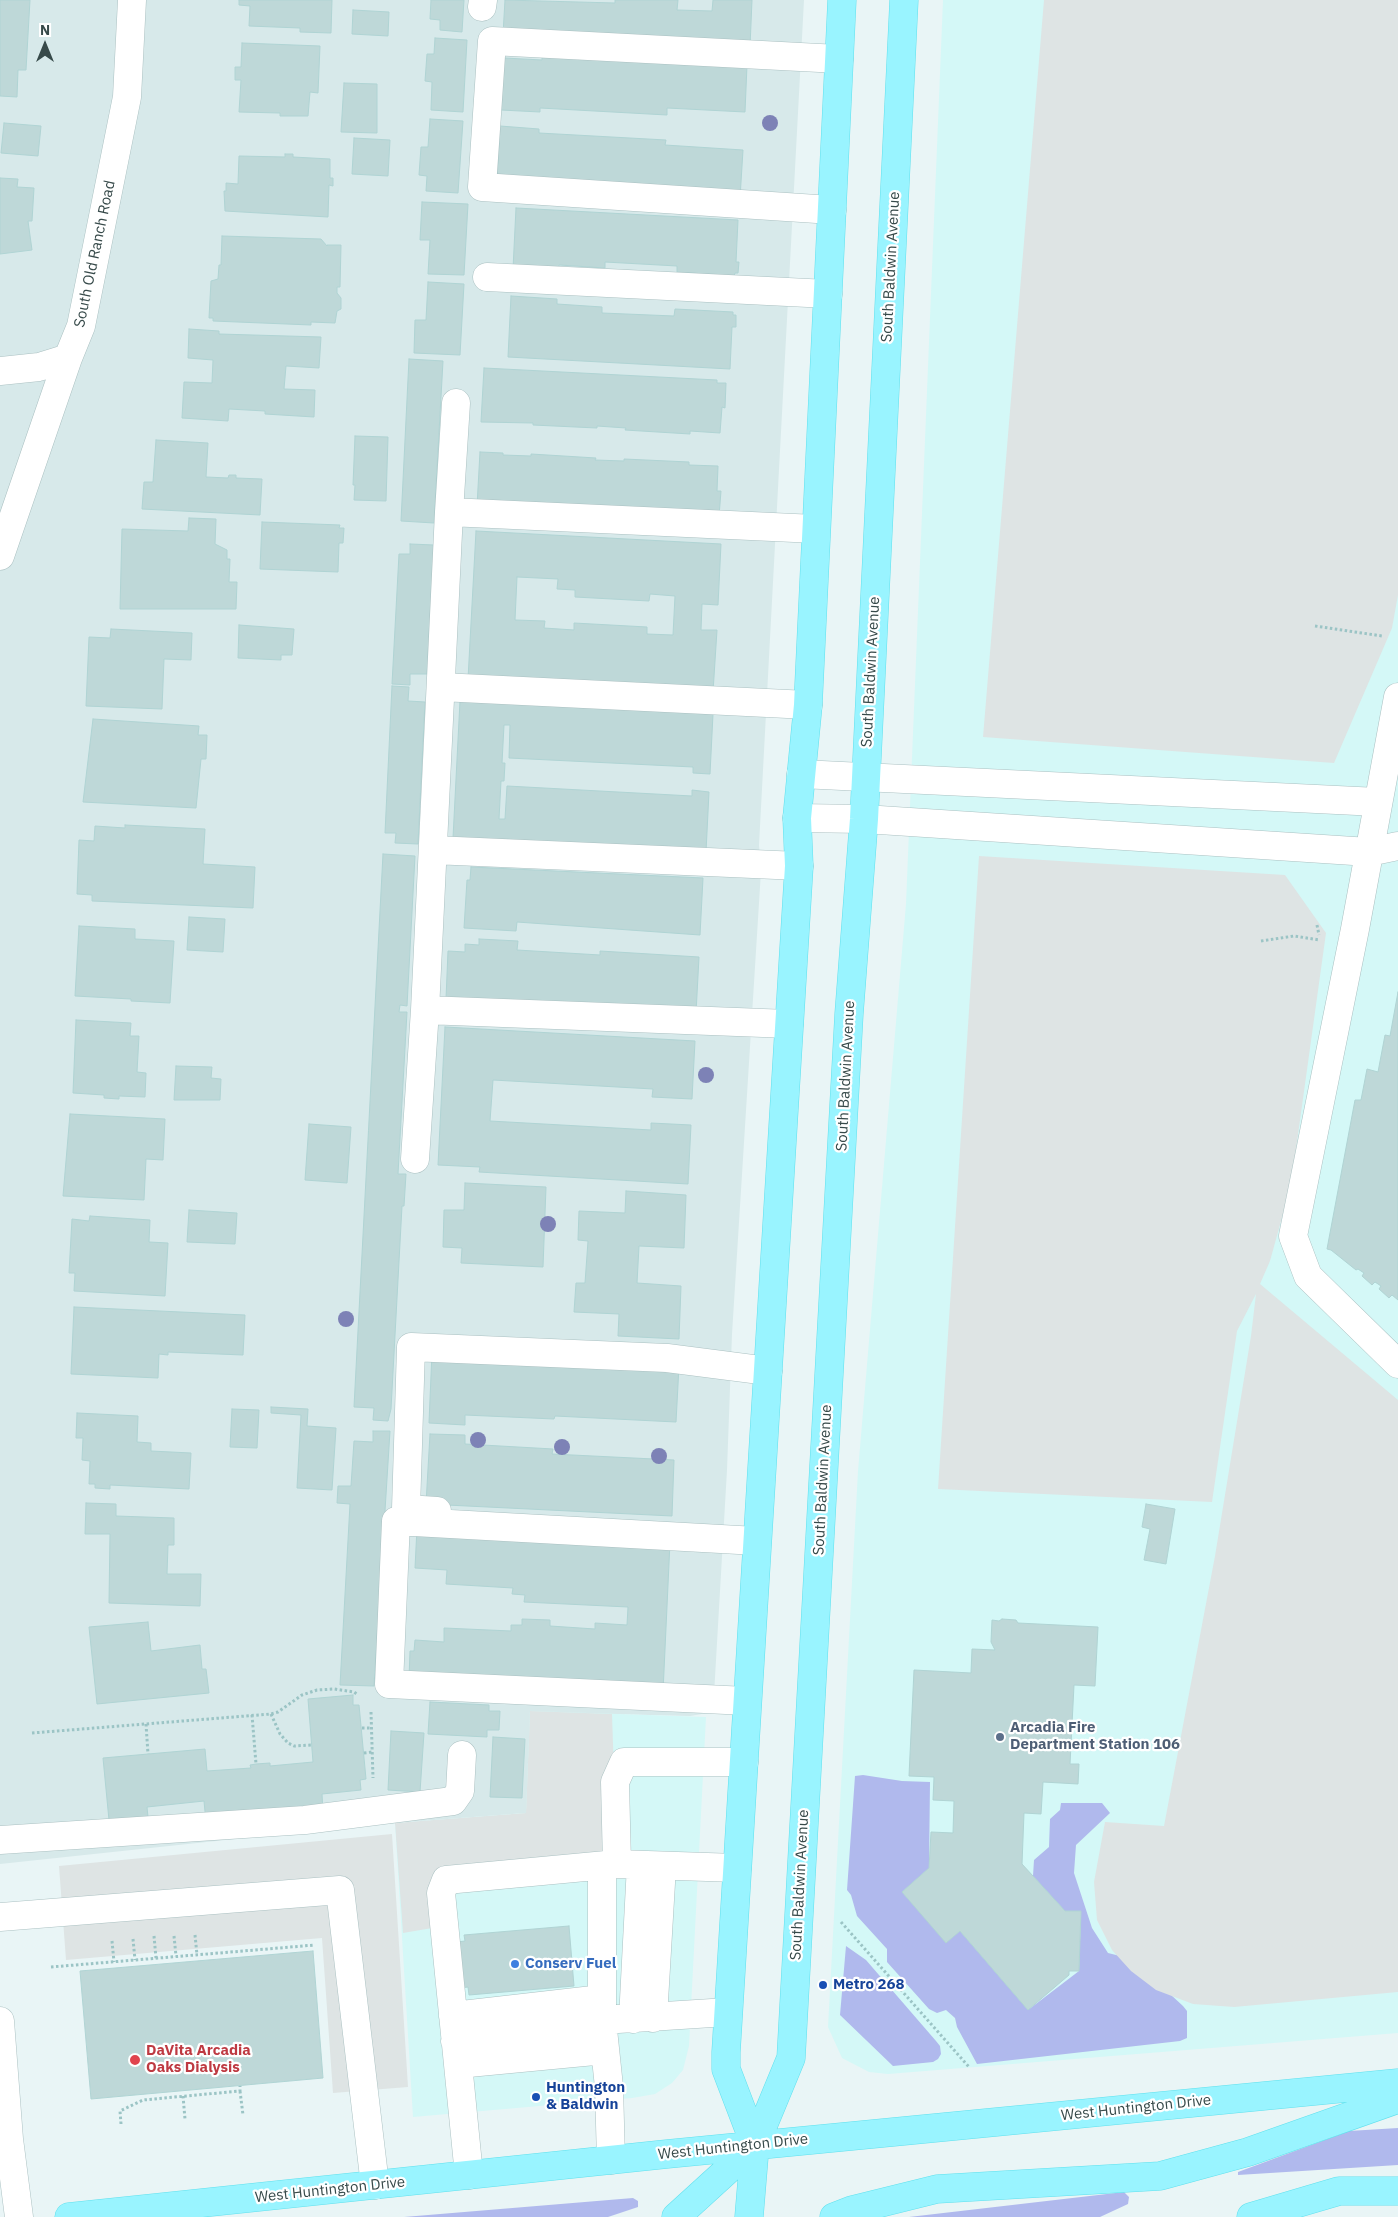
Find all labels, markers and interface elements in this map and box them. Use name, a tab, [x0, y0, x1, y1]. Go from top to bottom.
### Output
north arrow	[20, 20, 70, 70]
text: N	[40, 21, 50, 39]
street label: South Old Ranch Road	[71, 179, 119, 329]
street label: South Baldwin Avenue	[878, 191, 904, 343]
street label: South Baldwin Avenue	[858, 596, 884, 748]
street label: South Baldwin Avenue	[833, 1000, 859, 1152]
street label: South Baldwin Avenue	[810, 1404, 836, 1556]
place label: Arcadia Fire Department Station 106	[1010, 1719, 1180, 1754]
marker: Arcadia Fire Department Station 106	[994, 1731, 1006, 1743]
street label: South Baldwin Avenue	[787, 1809, 813, 1961]
place label: Conserv Fuel	[525, 1955, 616, 1973]
marker: Conserv Fuel	[509, 1958, 521, 1970]
place label: Metro 268	[833, 1976, 904, 1994]
marker: Metro 268	[817, 1979, 829, 1991]
place label: DaVita Arcadia Oaks Dialysis	[146, 2042, 251, 2077]
marker: DaVita Arcadia Oaks Dialysis	[128, 2053, 142, 2067]
place label: Huntington & Baldwin	[546, 2079, 625, 2114]
marker: Huntington & Baldwin	[530, 2091, 542, 2103]
street label: West Huntington Drive	[1060, 2091, 1212, 2125]
street label: West Huntington Drive	[657, 2130, 809, 2164]
street label: West Huntington Drive	[254, 2173, 406, 2207]

